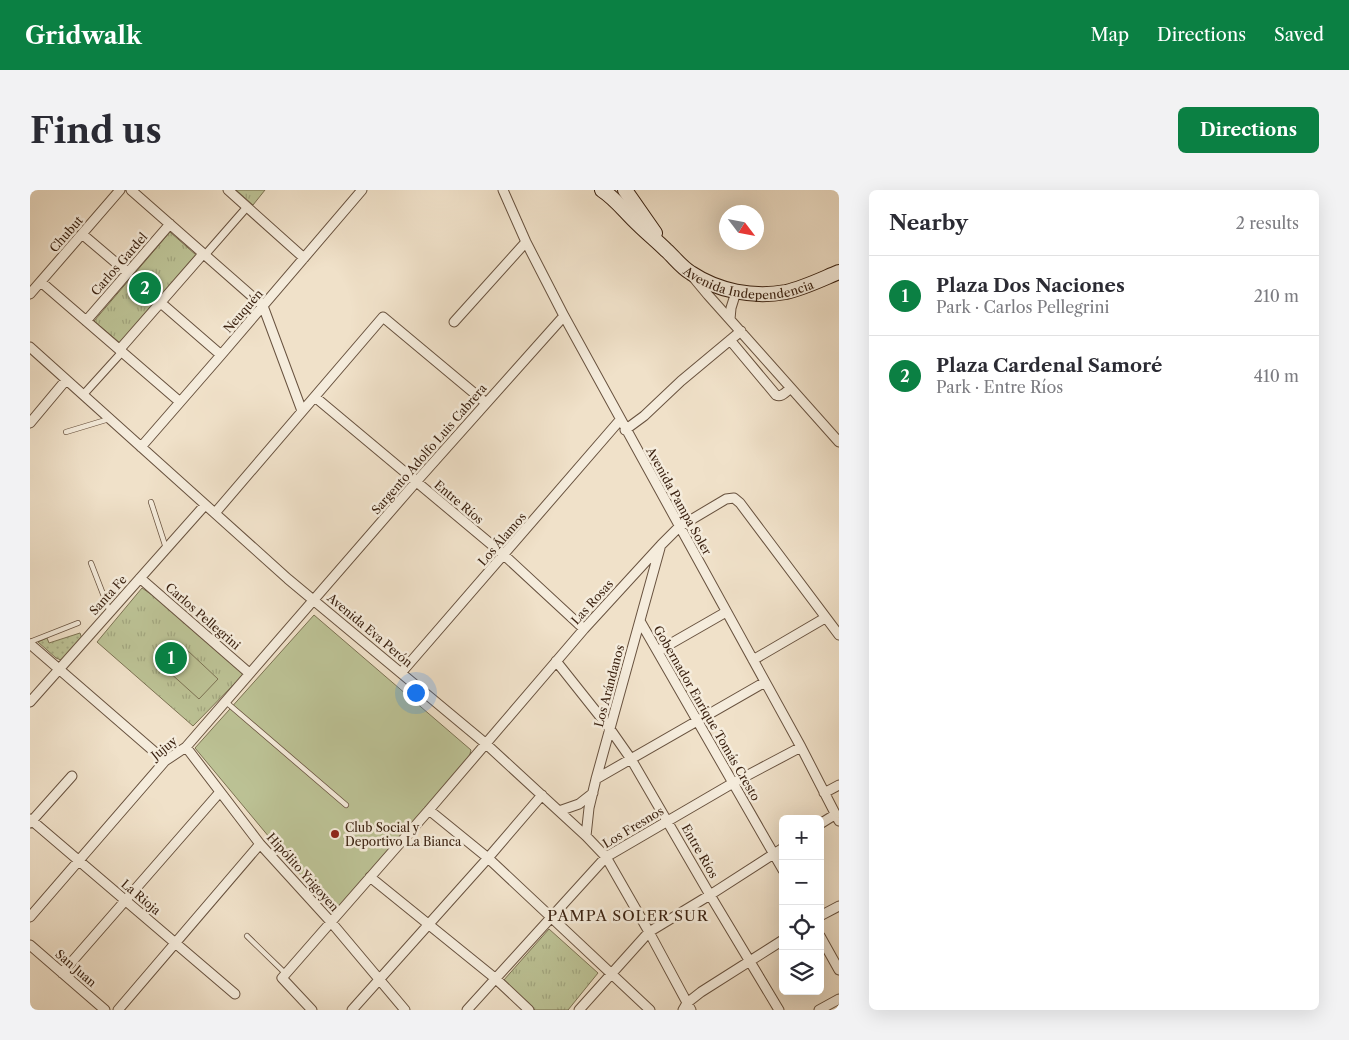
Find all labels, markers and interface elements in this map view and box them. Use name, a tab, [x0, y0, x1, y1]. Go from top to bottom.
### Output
text: Gridwalk	[25, 21, 142, 50]
text: Map	[1090, 24, 1129, 46]
text: Directions	[1157, 24, 1246, 46]
text: Saved	[1274, 24, 1324, 46]
button: Directions	[1178, 107, 1319, 153]
text: Find us	[30, 109, 162, 152]
north arrow	[719, 205, 764, 250]
text: Nearby	[889, 210, 968, 235]
street label: Chubut	[46, 212, 86, 255]
text: 2 results	[1236, 213, 1299, 233]
street label: Carlos Gardel	[88, 229, 151, 299]
street label: Avenida Independencia	[680, 262, 816, 302]
pin: 2	[129, 269, 161, 307]
text: Plaza Dos Naciones	[936, 274, 1125, 297]
street label: Neuquén	[220, 286, 266, 336]
text: 1	[901, 286, 909, 306]
text: 210 m	[1254, 286, 1299, 306]
text: Park · Carlos Pellegrini	[936, 297, 1109, 317]
text: Plaza Cardenal Samoré	[936, 354, 1162, 377]
text: 2	[900, 366, 910, 386]
text: 410 m	[1254, 366, 1299, 386]
text: Park · Entre Ríos	[936, 377, 1063, 397]
street label: Sargento Adolfo Luis Cabrera	[368, 380, 490, 517]
street label: Avenida Pampa Soler	[643, 444, 715, 557]
street label: Entre Ríos	[431, 477, 487, 527]
street label: Los Álamos	[474, 509, 529, 569]
street label: Santa Fe	[86, 572, 130, 618]
street label: Las Rosas	[568, 576, 616, 628]
street label: Carlos Pellegrini	[162, 579, 244, 653]
street label: Avenida Eva Perón	[324, 589, 416, 670]
street label: Gobernador Enrique Tomás Cresto	[650, 623, 764, 803]
pin: 1	[155, 639, 187, 677]
street label: Los Arándanos	[591, 643, 627, 729]
your location	[403, 680, 429, 706]
street label: Jujuy	[146, 733, 180, 764]
street label: Los Fresnos	[600, 803, 666, 851]
map controls	[779, 815, 824, 995]
button: +	[779, 815, 824, 860]
place label: Club Social y Deportivo La Bianca	[345, 820, 462, 849]
street label: Entre Ríos	[679, 821, 721, 881]
marker: Club Social y Deportivo La Bianca	[329, 828, 341, 840]
street label: Hipólito Yrigoyen	[264, 830, 342, 915]
button: −	[779, 860, 824, 905]
street label: La Rioja	[118, 876, 164, 918]
button: locate	[779, 905, 824, 950]
district label: PAMPA SOLER SUR	[547, 906, 709, 925]
street label: San Juan	[52, 946, 100, 990]
button: layers	[779, 950, 824, 995]

